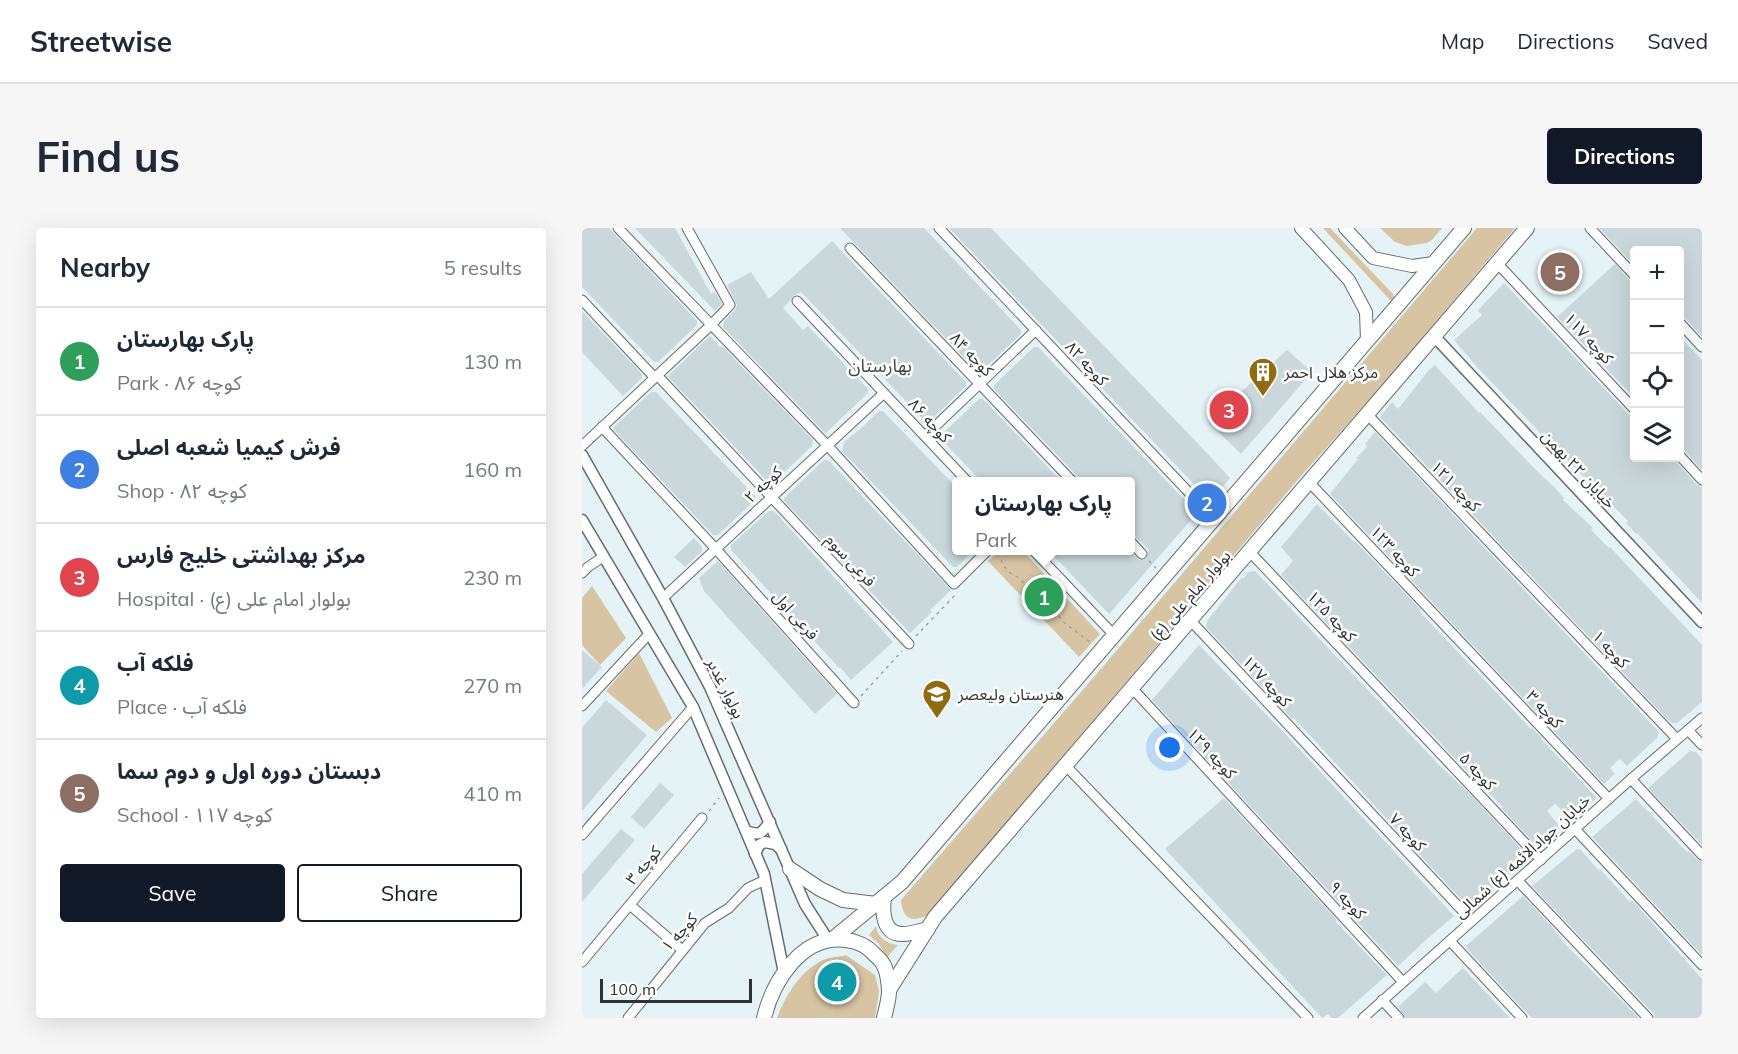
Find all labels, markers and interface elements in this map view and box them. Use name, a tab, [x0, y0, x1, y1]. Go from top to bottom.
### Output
text: Streetwise	[30, 24, 172, 59]
text: Map	[1441, 28, 1484, 54]
text: Directions	[1517, 28, 1614, 54]
text: Saved	[1647, 28, 1708, 54]
button: Directions	[1547, 128, 1702, 184]
text: Find us	[36, 130, 180, 183]
map controls	[1630, 246, 1684, 462]
button: +	[1630, 246, 1684, 300]
pin: 5	[1540, 250, 1580, 294]
text: Nearby	[60, 251, 150, 284]
text: 5 results	[444, 255, 522, 280]
button: −	[1630, 300, 1684, 354]
street label: کوچه ۱۱۷	[1559, 308, 1618, 369]
text: پارک بهارستان	[117, 325, 254, 353]
street label: کوچه ۸۴	[945, 328, 998, 381]
street label: کوچه ۸۲	[1061, 336, 1113, 391]
text: 1	[74, 349, 86, 374]
text: 130 m	[463, 349, 522, 374]
district label: بهارستان	[848, 354, 912, 377]
button: locate	[1630, 354, 1684, 408]
building icon: مرکز هلال احمر	[1247, 356, 1279, 398]
place label: مرکز هلال احمر	[1283, 362, 1378, 383]
text: Park · کوچه ۸۶	[117, 370, 241, 395]
pin: 3	[1210, 388, 1248, 432]
street label: کوچه ۸۶	[904, 393, 956, 448]
button: layers	[1630, 408, 1684, 462]
street label: خیابان ۲۲ بهمن	[1538, 426, 1620, 512]
text: فرش کیمیا شعبه اصلی	[117, 433, 341, 461]
street label: کوچه ۱۲۱	[1426, 456, 1485, 517]
text: 2	[74, 457, 86, 482]
text: 160 m	[463, 457, 522, 482]
street label: کوچه ۲	[740, 461, 787, 507]
popup	[952, 477, 1135, 555]
text: Shop · کوچه ۸۲	[117, 478, 247, 503]
pin: 2	[1188, 480, 1226, 526]
text: پارک بهارستان	[975, 489, 1112, 517]
street label: کوچه ۱۲۳	[1365, 521, 1424, 582]
text: Park	[975, 527, 1017, 552]
street label: فرعی سوم	[819, 529, 880, 593]
text: مرکز بهداشتی خلیج فارس	[117, 541, 366, 569]
street label: بولوار امام علی (ع)	[1145, 546, 1237, 646]
text: 3	[74, 565, 86, 590]
text: 230 m	[463, 565, 522, 590]
pin: 1	[1024, 574, 1064, 620]
text: Hospital · بولوار امام علی (ع)	[117, 586, 351, 611]
street label: فرعی اول	[768, 586, 823, 644]
street label: کوچه ۱۲۵	[1302, 586, 1361, 647]
street label: کوچه ۱	[1588, 626, 1634, 673]
text: فلکه آب	[117, 649, 194, 677]
street label: کوچه ۱۲۷	[1237, 651, 1296, 712]
street label: بولوار غدیر	[702, 653, 749, 722]
text: 4	[74, 673, 86, 698]
text: 270 m	[463, 673, 522, 698]
school or university icon: هنرستان ولیعصر	[921, 678, 953, 720]
place label: هنرستان ولیعصر	[957, 684, 1064, 704]
street label: کوچه ۳	[1522, 686, 1568, 733]
text: Place · فلکه آب	[117, 694, 247, 719]
street label: کوچه ۱۲۹	[1182, 723, 1241, 784]
your location	[1155, 733, 1184, 762]
street label: کوچه ۵	[1455, 748, 1501, 795]
text: دبستان دوره اول و دوم سما	[117, 757, 381, 785]
text: 5	[74, 781, 86, 806]
text: 410 m	[463, 781, 522, 806]
street label: خیابان جوادالائمه (ع) شمالی	[1450, 790, 1596, 925]
text: School · کوچه ۱۱۷	[117, 802, 272, 827]
street label: کوچه ۷	[1385, 809, 1431, 856]
street label: کوچه ۳	[621, 841, 666, 889]
button: Save	[60, 864, 285, 922]
button: Share	[297, 864, 522, 922]
street label: کوچه ۹	[1325, 877, 1371, 924]
street label: کوچه ۱	[657, 908, 702, 956]
pin: 4	[818, 960, 856, 1005]
scale bar	[600, 976, 752, 1004]
text: 100 m	[609, 979, 656, 999]

